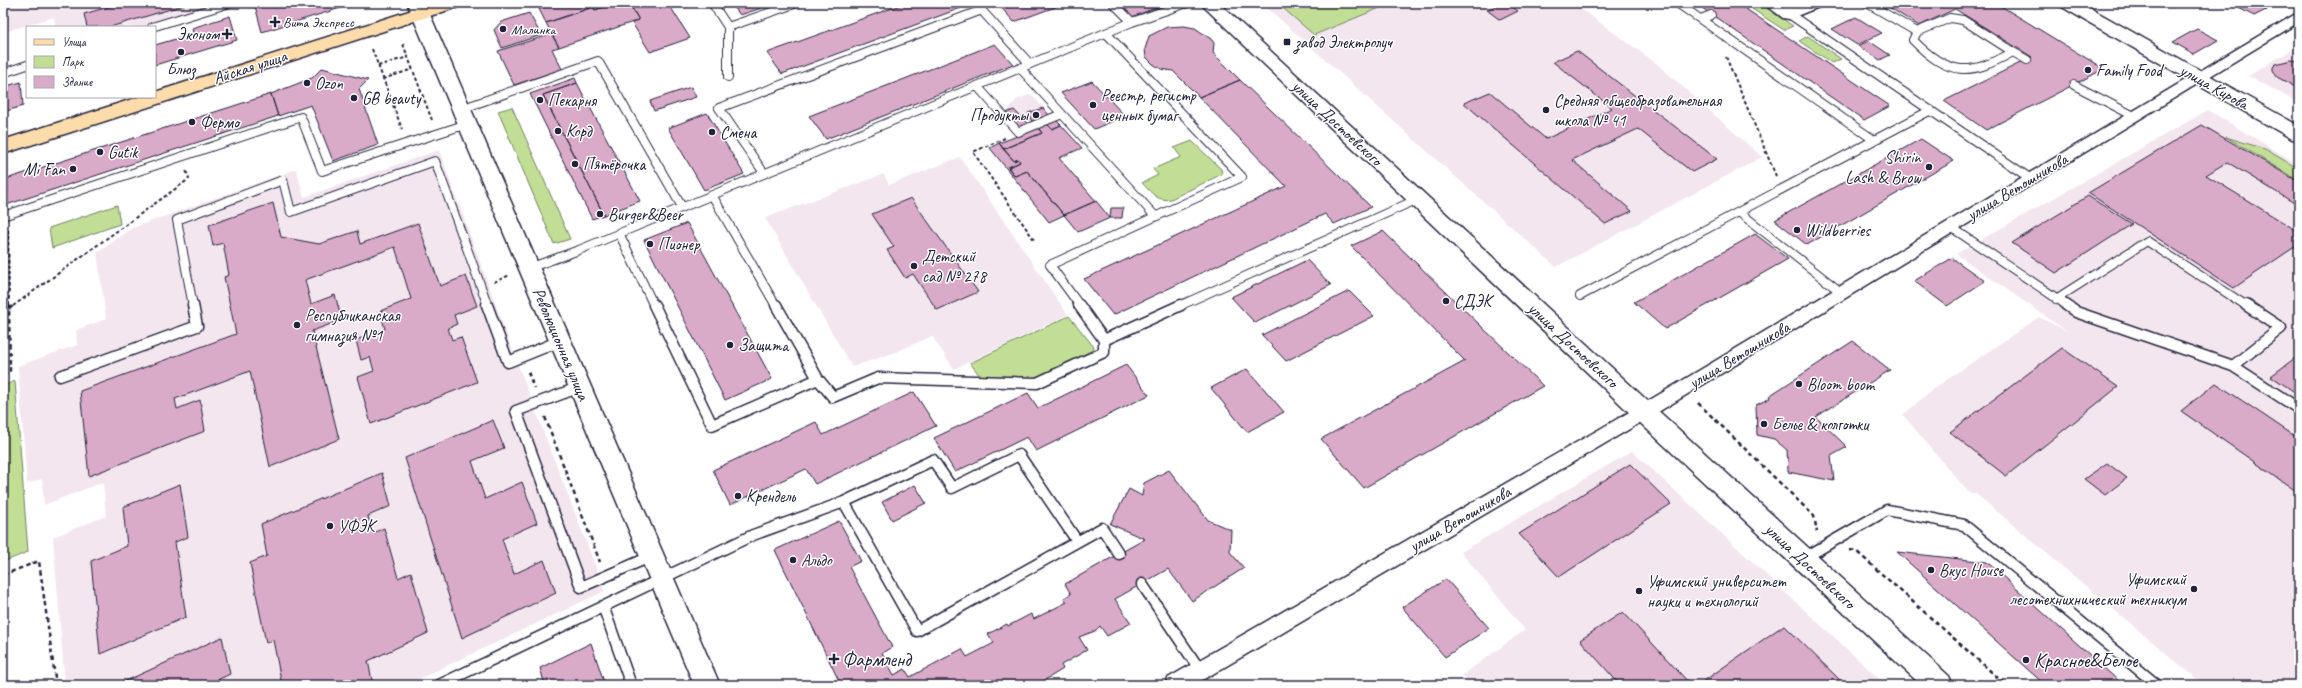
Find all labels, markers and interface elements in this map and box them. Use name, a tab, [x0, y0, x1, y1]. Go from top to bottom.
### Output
place label: Вита Экспресс	[283, 14, 355, 31]
marker: Вита Экспресс	[270, 17, 280, 27]
place label: Малинка	[511, 21, 557, 38]
place label: Эконом	[177, 24, 220, 45]
marker: Малинка	[498, 24, 508, 34]
legend	[26, 26, 156, 98]
marker: Эконом	[222, 29, 232, 39]
place label: завод Электролуч	[1293, 32, 1393, 54]
text: Улица	[62, 34, 87, 50]
marker: завод Электролуч	[1282, 37, 1292, 47]
street label: Айская улица	[211, 45, 290, 89]
marker: Блюз	[176, 47, 186, 57]
text: Парк	[62, 54, 85, 70]
place label: Блюз	[167, 59, 197, 81]
street label: улица Кирова	[2175, 59, 2254, 115]
place label: Family Food	[2096, 60, 2164, 81]
marker: Family Food	[2083, 65, 2093, 75]
place label: Ozon	[315, 73, 343, 94]
text: Здание	[62, 74, 93, 90]
street label: улица Достоевского	[1287, 75, 1388, 172]
marker: Ozon	[302, 78, 312, 88]
place label: Реестр, регистр ценных бумаг	[1101, 85, 1197, 126]
place label: GB beauty	[362, 88, 422, 109]
place label: Пекарня	[548, 90, 597, 111]
place label: Средняя общеобразовательная школа № 41	[1554, 90, 1722, 131]
marker: GB beauty	[349, 93, 359, 103]
marker: Пекарня	[535, 95, 545, 105]
marker: Реестр, регистр ценных бумаг	[1088, 100, 1098, 110]
place label: Продукты	[970, 105, 1030, 126]
marker: Средняя общеобразовательная школа № 41	[1541, 105, 1551, 115]
marker: Продукты	[1031, 110, 1041, 120]
place label: Фермо	[200, 112, 241, 133]
marker: Фермо	[187, 117, 197, 127]
place label: Корд	[566, 121, 593, 142]
place label: Смена	[720, 122, 757, 143]
marker: Корд	[553, 126, 563, 136]
marker: Смена	[707, 127, 717, 137]
place label: Gutik	[108, 142, 139, 163]
marker: Gutik	[95, 147, 105, 157]
place label: Shirin Lash & Brow	[1845, 147, 1922, 188]
street label: улица Ветошникова	[1962, 148, 2072, 226]
place label: Пятёрочка	[583, 154, 646, 175]
place label: Mi Fan	[23, 159, 66, 180]
marker: Пятёрочка	[570, 159, 580, 169]
marker: Shirin Lash & Brow	[1924, 162, 1934, 172]
marker: Mi Fan	[68, 164, 78, 174]
place label: Burger&Beer	[608, 204, 684, 225]
marker: Burger&Beer	[595, 209, 605, 219]
place label: Wildberries	[1805, 220, 1872, 241]
marker: Wildberries	[1792, 225, 1802, 235]
place label: Пионер	[658, 234, 701, 255]
marker: Пионер	[645, 239, 655, 249]
place label: Детский сад № 278	[922, 246, 988, 287]
marker: Детский сад № 278	[909, 261, 919, 271]
street label: Революционная улица	[528, 285, 595, 405]
place label: СДЭК	[1454, 291, 1495, 312]
marker: СДЭК	[1441, 296, 1451, 306]
street label: улица Достоевского	[1523, 297, 1624, 394]
place label: Республиканская гимназия №1	[305, 305, 401, 347]
street label: улица Ветошникова	[1684, 316, 1794, 394]
marker: Республиканская гимназия №1	[292, 320, 302, 330]
place label: Защита	[738, 335, 790, 356]
marker: Защита	[725, 340, 735, 350]
place label: Bloom boom	[1807, 374, 1876, 395]
marker: Bloom boom	[1794, 379, 1804, 389]
place label: Белье & колготки	[1772, 414, 1870, 435]
marker: Белье & колготки	[1759, 419, 1769, 429]
street label: улица Ветошникова	[1405, 481, 1515, 557]
place label: Крендель	[746, 486, 797, 507]
marker: Крендель	[733, 491, 743, 501]
place label: УФЭК	[338, 516, 378, 537]
street label: улица Достоевского	[1760, 518, 1861, 615]
marker: УФЭК	[325, 521, 335, 531]
place label: Альдо	[801, 550, 833, 571]
marker: Альдо	[788, 555, 798, 565]
place label: Вкус House	[1939, 560, 2005, 581]
marker: Вкус House	[1926, 565, 1936, 575]
place label: Уфимский лесотехнихнический техникум	[2010, 569, 2187, 610]
place label: Уфимский университет науки и технологий	[1647, 571, 1787, 612]
marker: Уфимский лесотехнихнический техникум	[2189, 584, 2199, 594]
marker: Уфимский университет науки и технологий	[1634, 586, 1644, 596]
place label: Фармленд	[842, 647, 912, 672]
place label: Красное&Белое	[2034, 648, 2139, 673]
marker: Фармленд	[829, 654, 839, 664]
marker: Красное&Белое	[2021, 655, 2031, 665]

